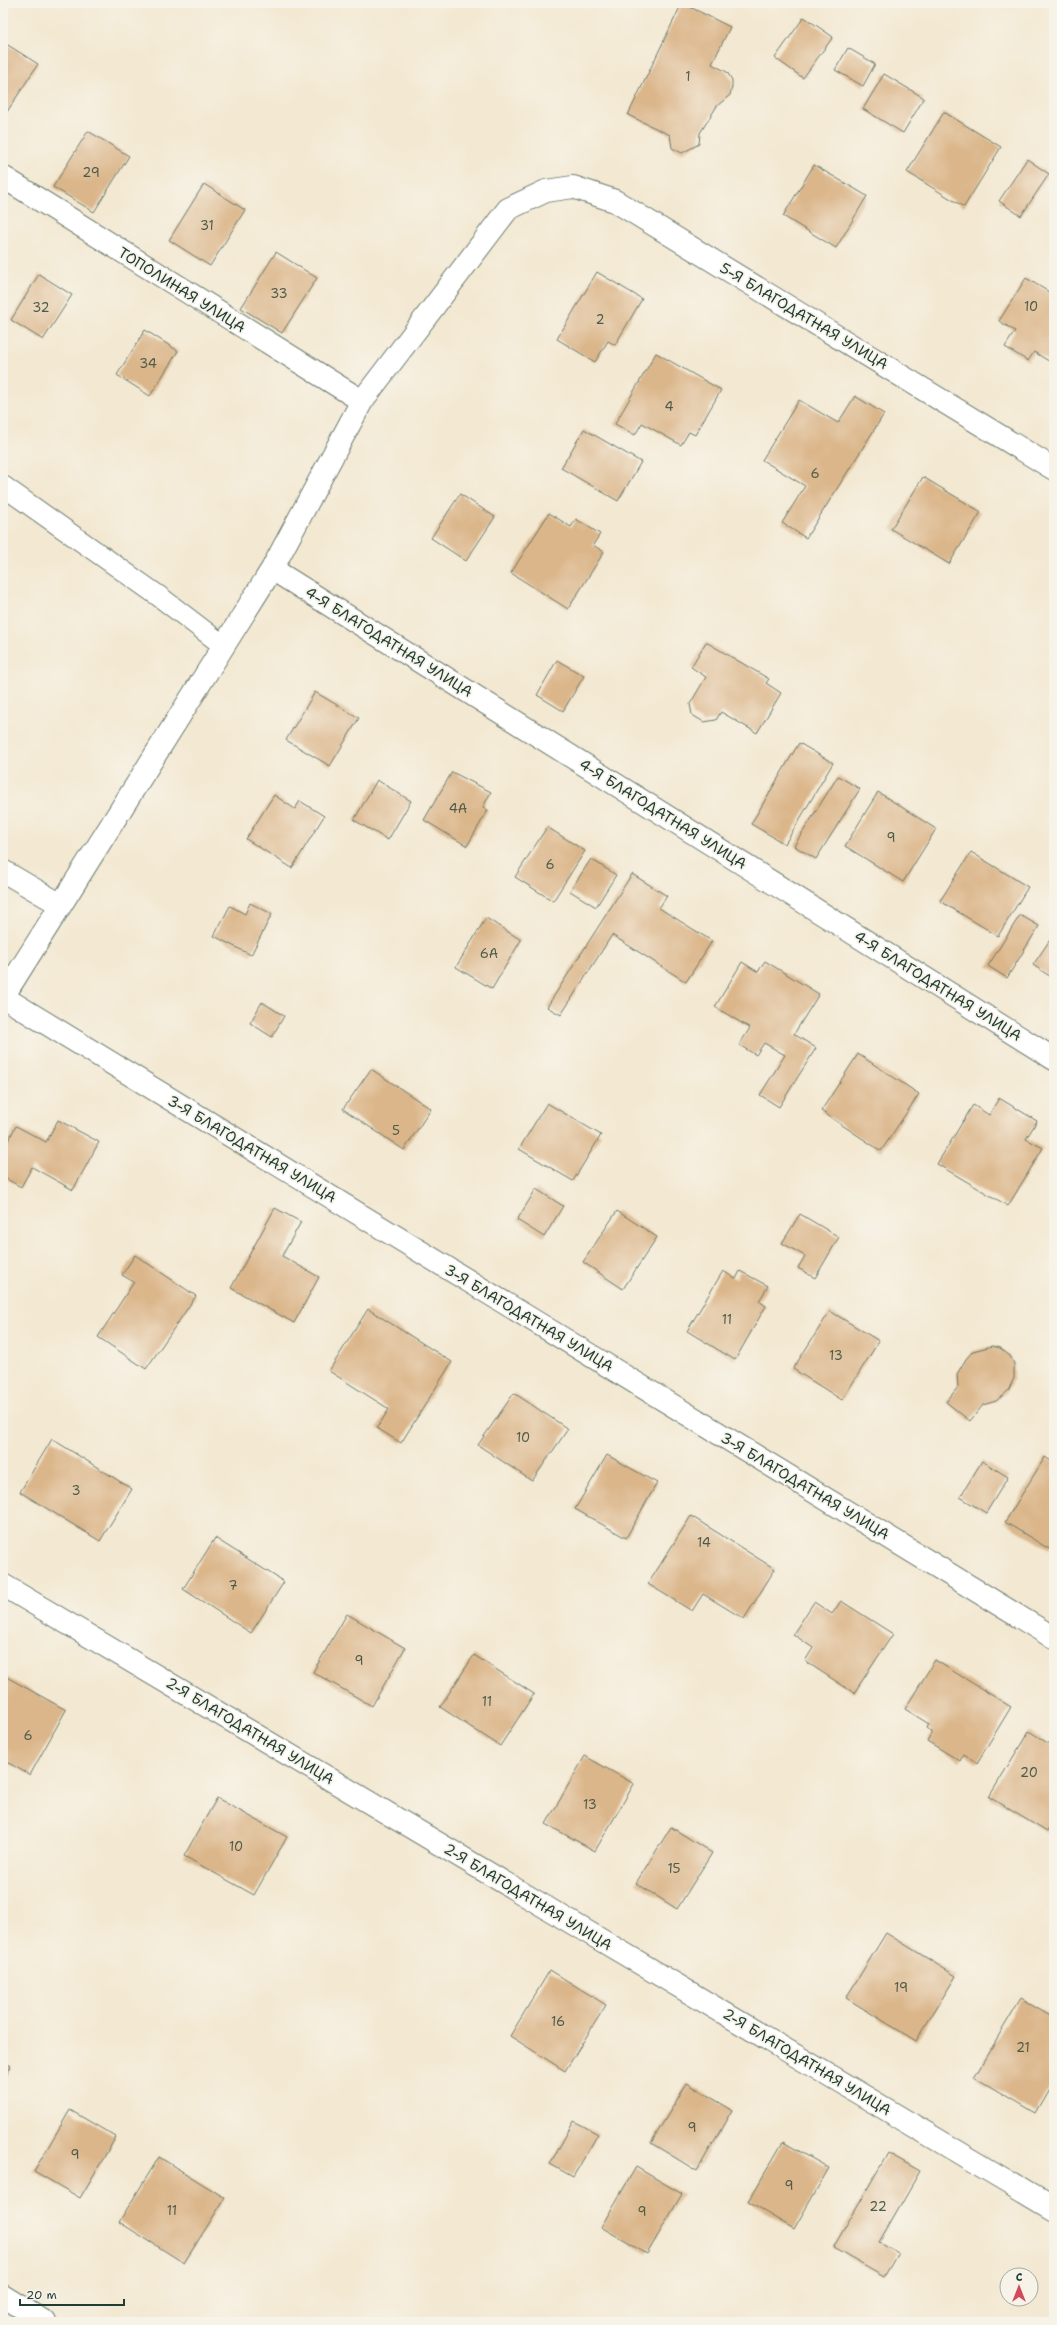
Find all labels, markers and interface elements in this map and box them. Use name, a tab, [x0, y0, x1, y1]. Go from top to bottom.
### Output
house number: 1	[685, 68, 691, 85]
house number: 29	[82, 164, 100, 181]
house number: 31	[200, 217, 214, 234]
street label: ТОПОЛИНАЯ УЛИЦА	[114, 243, 250, 337]
street label: 5-Я БЛАГОДАТНАЯ УЛИЦА	[716, 258, 892, 374]
house number: 33	[270, 285, 288, 302]
house number: 10	[1024, 298, 1038, 315]
house number: 32	[32, 299, 50, 316]
house number: 2	[595, 311, 605, 328]
house number: 34	[139, 355, 157, 372]
house number: 4	[664, 398, 674, 415]
house number: 6	[810, 465, 820, 482]
street label: 4-Я БЛАГОДАТНАЯ УЛИЦА	[301, 582, 477, 702]
street label: 4-Я БЛАГОДАТНАЯ УЛИЦА	[575, 754, 751, 874]
house number: 4А	[449, 800, 467, 817]
house number: 9	[886, 829, 896, 846]
house number: 6	[545, 856, 555, 873]
street label: 4-Я БЛАГОДАТНАЯ УЛИЦА	[850, 926, 1026, 1046]
house number: 6А	[480, 945, 498, 962]
street label: 3-Я БЛАГОДАТНАЯ УЛИЦА	[164, 1091, 340, 1208]
house number: 5	[392, 1122, 400, 1139]
street label: 3-Я БЛАГОДАТНАЯ УЛИЦА	[441, 1260, 617, 1377]
house number: 11	[722, 1311, 732, 1328]
house number: 13	[829, 1347, 843, 1364]
street label: 3-Я БЛАГОДАТНАЯ УЛИЦА	[717, 1428, 893, 1545]
house number: 10	[516, 1429, 530, 1446]
house number: 3	[71, 1482, 81, 1499]
house number: 14	[697, 1534, 711, 1551]
house number: 7	[228, 1577, 238, 1594]
house number: 9	[354, 1652, 364, 1669]
street label: 2-Я БЛАГОДАТНАЯ УЛИЦА	[162, 1673, 338, 1789]
house number: 11	[482, 1693, 492, 1710]
house number: 6	[23, 1727, 33, 1744]
house number: 20	[1020, 1764, 1038, 1781]
house number: 13	[583, 1796, 597, 1813]
house number: 10	[229, 1838, 243, 1855]
street label: 2-Я БЛАГОДАТНАЯ УЛИЦА	[440, 1839, 616, 1955]
house number: 15	[667, 1860, 681, 1877]
house number: 19	[894, 1979, 908, 1996]
street label: 2-Я БЛАГОДАТНАЯ УЛИЦА	[719, 2004, 895, 2120]
house number: 16	[551, 2013, 565, 2030]
house number: 21	[1016, 2039, 1030, 2056]
house number: 9	[687, 2119, 697, 2136]
house number: 9	[70, 2146, 80, 2163]
house number: 9	[784, 2177, 794, 2194]
house number: 22	[869, 2198, 887, 2215]
house number: 11	[167, 2202, 177, 2219]
house number: 9	[637, 2203, 647, 2220]
north arrow	[999, 2267, 1039, 2307]
text: С	[1016, 2270, 1023, 2285]
scale bar	[20, 2281, 124, 2307]
text: 20 m	[26, 2287, 57, 2303]

